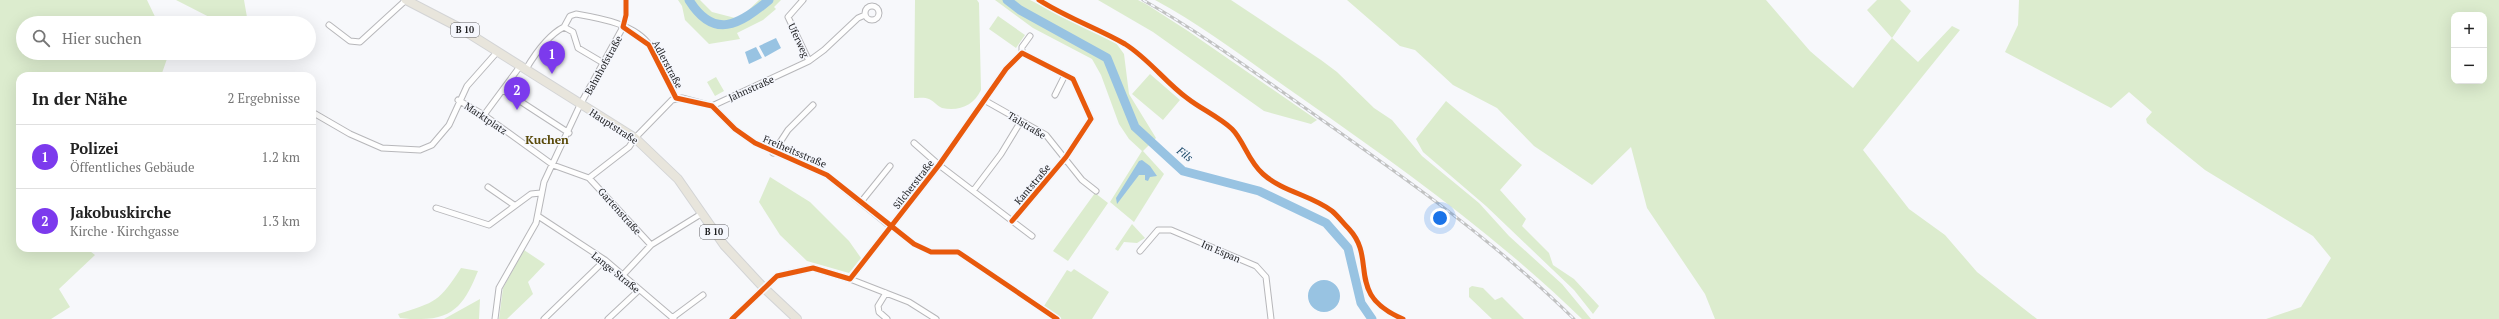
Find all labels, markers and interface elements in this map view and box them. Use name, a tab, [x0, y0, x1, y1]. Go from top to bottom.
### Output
map controls	[2451, 12, 2487, 84]
button: +	[2451, 12, 2487, 48]
search box	[16, 16, 316, 60]
street label: Uferweg	[785, 21, 812, 60]
road number: B 10	[451, 23, 479, 37]
icon: search	[30, 27, 52, 49]
text: Hier suchen	[62, 28, 142, 48]
street label: Bahnhofstraße	[582, 33, 625, 97]
street label: Adlerstraße	[649, 38, 686, 91]
pin: 1	[539, 41, 565, 74]
button: −	[2451, 48, 2487, 84]
street label: Jahnstraße	[726, 73, 776, 104]
pin: 2	[504, 77, 530, 110]
text: In der Nähe	[32, 87, 127, 110]
text: 2 Ergebnisse	[227, 89, 300, 107]
street label: Marktplatz	[462, 99, 510, 137]
street label: Hauptstraße	[587, 106, 641, 147]
street label: Talstraße	[1005, 109, 1048, 142]
district label: Kuchen	[525, 132, 569, 147]
street label: Freiheitsstraße	[761, 132, 828, 171]
text: Polizei	[70, 138, 119, 158]
water label: Fils	[1173, 143, 1196, 165]
text: 1	[41, 148, 49, 166]
text: 1.2 km	[261, 148, 300, 166]
street label: Silcherstraße	[890, 157, 937, 212]
text: Öffentliches Gebäude	[70, 158, 195, 176]
street label: Kantstraße	[1011, 161, 1053, 207]
street label: Gartenstraße	[595, 185, 644, 238]
text: Jakobuskirche	[70, 202, 171, 222]
your location	[1430, 208, 1450, 228]
text: 2	[41, 212, 49, 230]
text: 1.3 km	[261, 212, 300, 230]
text: Kirche · Kirchgasse	[70, 222, 179, 240]
road number: B 10	[700, 225, 728, 239]
street label: Im Espan	[1199, 237, 1242, 266]
street label: Lange Straße	[589, 249, 643, 296]

